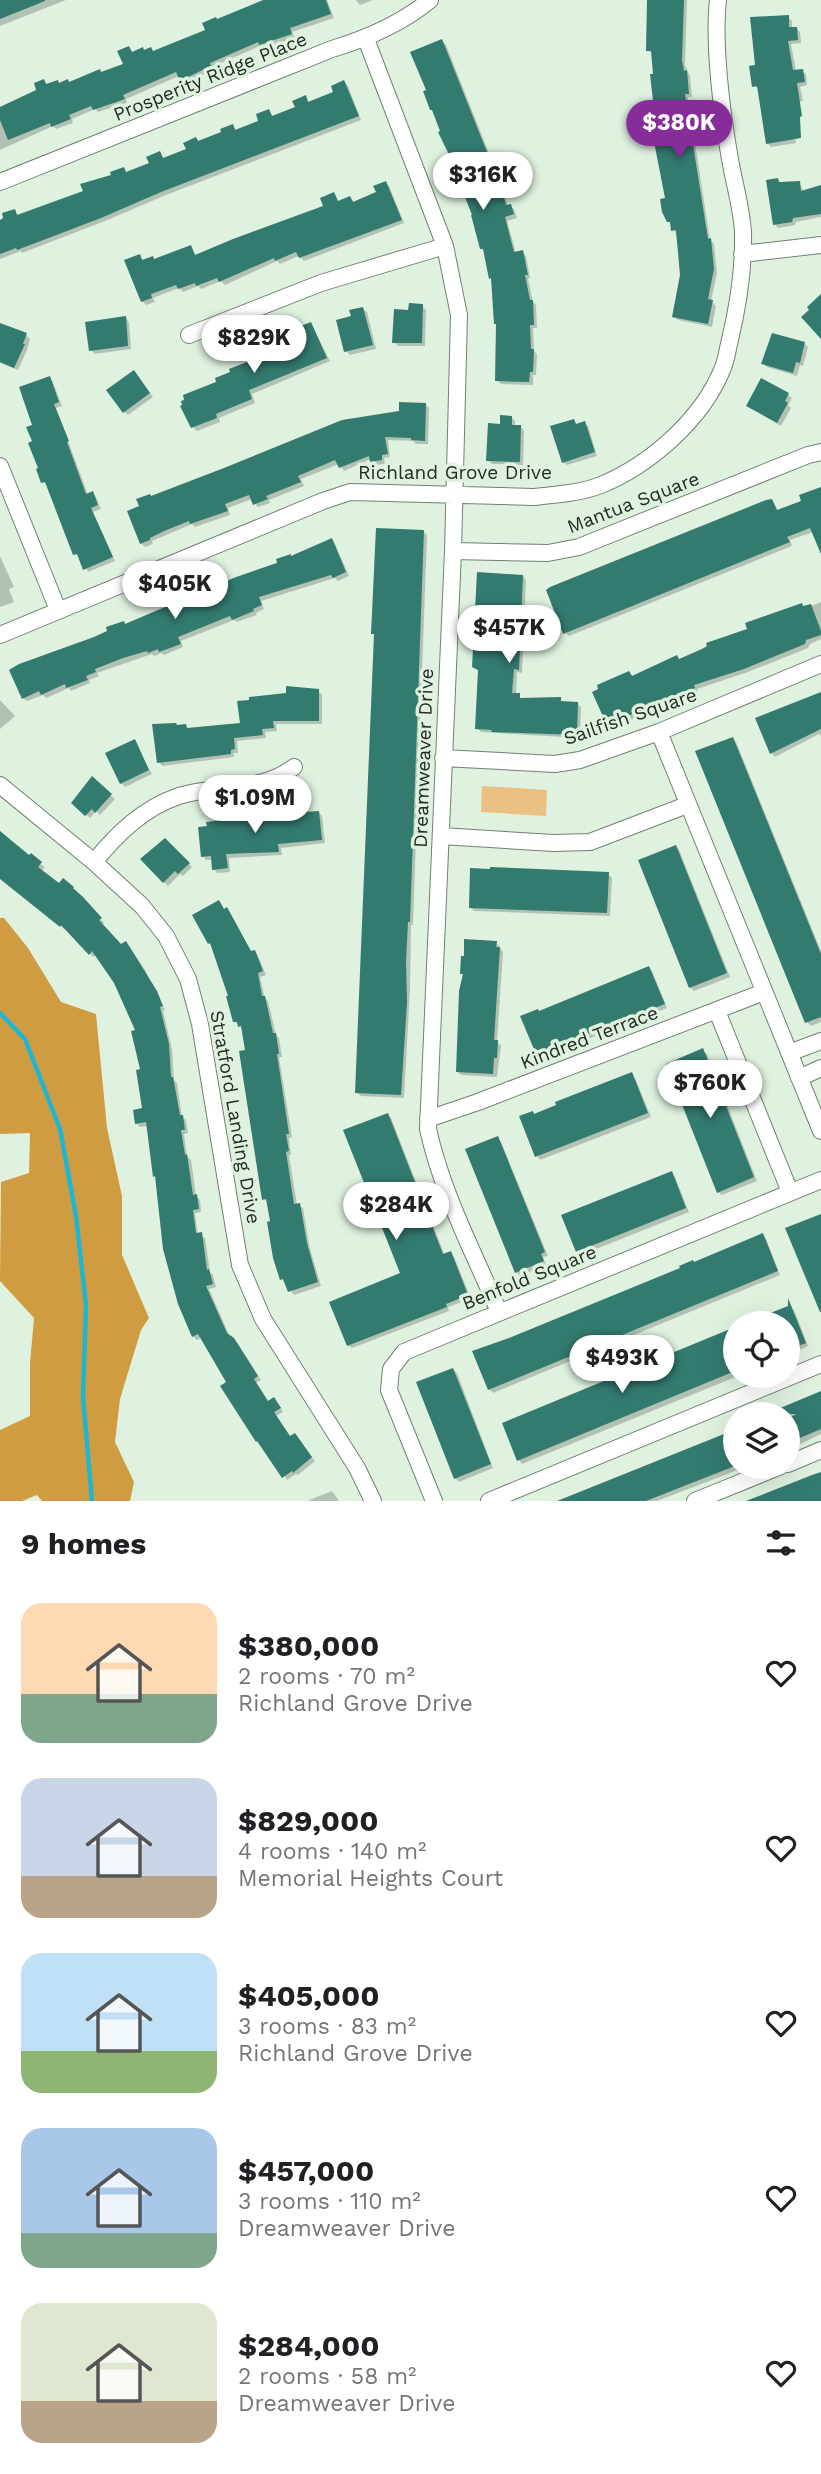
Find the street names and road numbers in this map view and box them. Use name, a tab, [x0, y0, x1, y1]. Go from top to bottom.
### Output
street label: Prosperity Ridge Place	[110, 27, 310, 126]
street label: Richland Grove Drive	[358, 461, 552, 484]
street label: Mantua Square	[564, 467, 703, 538]
street label: Dreamweaver Drive	[409, 668, 438, 848]
street label: Sailfish Square	[561, 683, 700, 750]
street label: Kindred Terrace	[517, 1001, 661, 1074]
street label: Stratford Landing Drive	[205, 1008, 266, 1226]
street label: Benfold Square	[459, 1240, 600, 1315]

